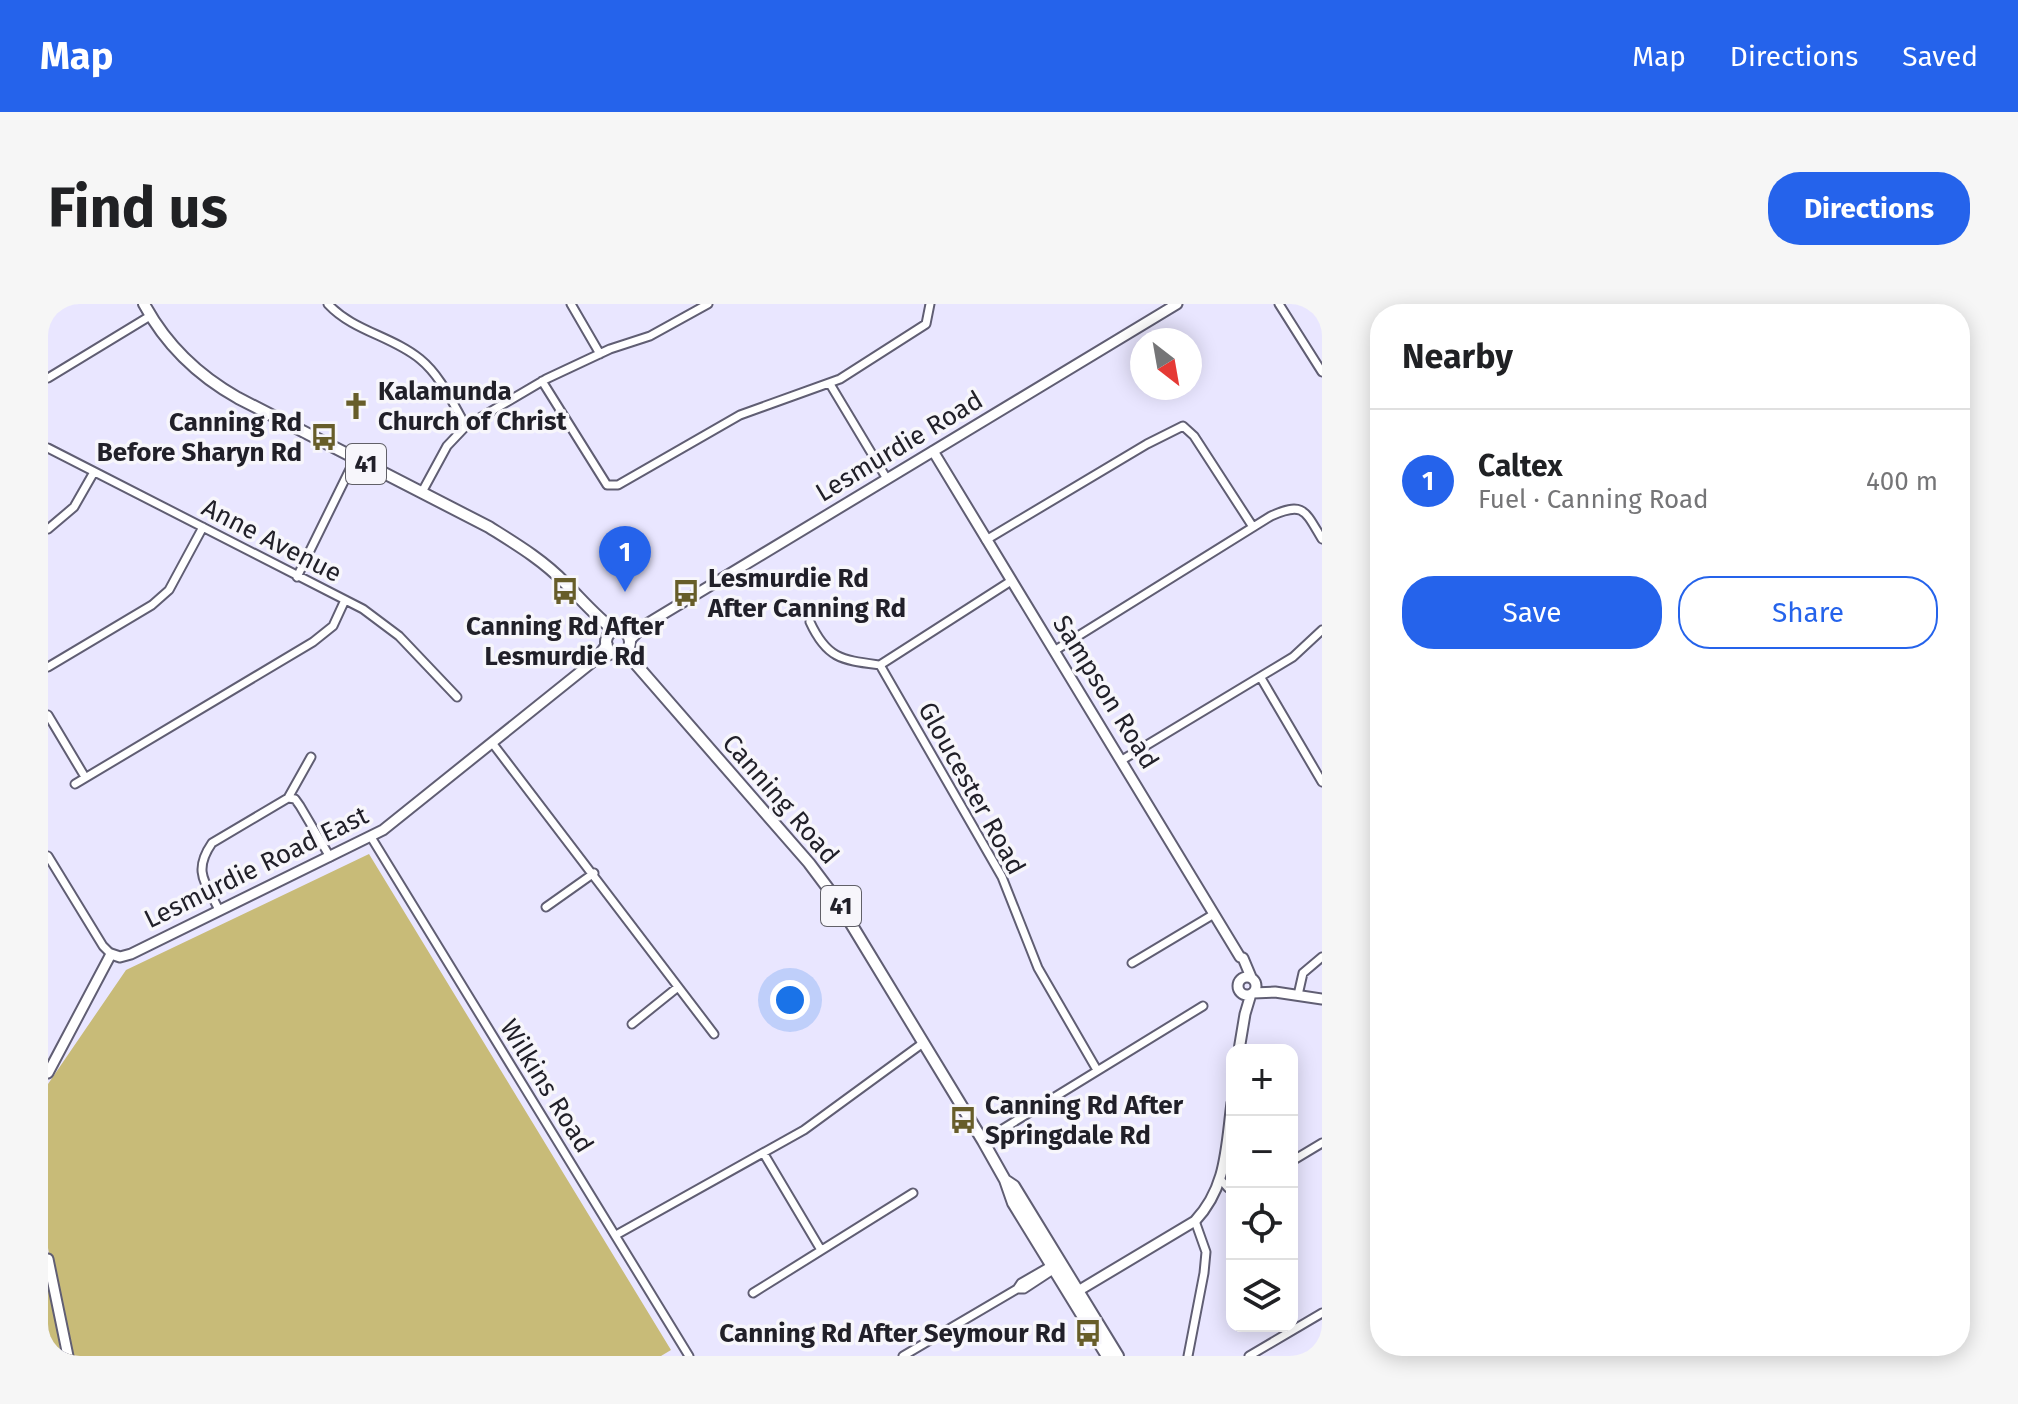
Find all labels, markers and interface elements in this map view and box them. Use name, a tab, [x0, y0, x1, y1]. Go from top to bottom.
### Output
text: Map	[40, 33, 113, 79]
text: Map	[1632, 40, 1686, 73]
text: Directions	[1730, 40, 1858, 73]
text: Saved	[1902, 40, 1978, 73]
button: Directions	[1768, 172, 1970, 245]
text: Find us	[48, 175, 228, 242]
north arrow	[1130, 328, 1202, 400]
text: Nearby	[1402, 336, 1513, 377]
place label: Kalamunda Church of Christ	[378, 376, 567, 437]
street label: Lesmurdie Road	[810, 384, 988, 508]
church icon: Kalamunda Church of Christ	[341, 391, 371, 421]
place label: Canning Rd Before Sharyn Rd	[97, 407, 302, 468]
bus stop icon: Canning Rd Before Sharyn Rd	[309, 422, 339, 452]
road number: 41	[346, 444, 386, 484]
text: Caltex	[1478, 448, 1563, 484]
text: 1	[1422, 466, 1434, 497]
text: 400 m	[1866, 466, 1938, 497]
text: Fuel · Canning Road	[1478, 484, 1709, 515]
street label: Anne Avenue	[197, 492, 347, 589]
pin: 1	[599, 526, 651, 592]
place label: Lesmurdie Rd After Canning Rd	[707, 563, 906, 624]
bus stop icon: Canning Rd After Lesmurdie Rd	[550, 576, 580, 606]
button: Save	[1402, 576, 1662, 649]
button: Share	[1678, 576, 1938, 649]
bus stop icon: Lesmurdie Rd After Canning Rd	[671, 578, 701, 608]
street label: Sampson Road	[1046, 610, 1165, 775]
place label: Canning Rd After Lesmurdie Rd	[466, 611, 665, 672]
street label: Gloucester Road	[911, 697, 1032, 880]
street label: Canning Road	[716, 728, 845, 871]
street label: Lesmurdie Road East	[139, 800, 374, 935]
road number: 41	[821, 886, 861, 926]
your location	[770, 980, 810, 1020]
street label: Wilkins Road	[493, 1014, 600, 1159]
map controls	[1226, 1044, 1298, 1332]
button: +	[1226, 1044, 1298, 1116]
place label: Canning Rd After Springdale Rd	[985, 1090, 1184, 1151]
bus stop icon: Canning Rd After Springdale Rd	[948, 1105, 978, 1135]
button: −	[1226, 1116, 1298, 1188]
button: locate	[1226, 1188, 1298, 1260]
button: layers	[1226, 1260, 1298, 1332]
place label: Canning Rd After Seymour Rd	[719, 1318, 1066, 1349]
bus stop icon: Canning Rd After Seymour Rd	[1073, 1318, 1103, 1348]

